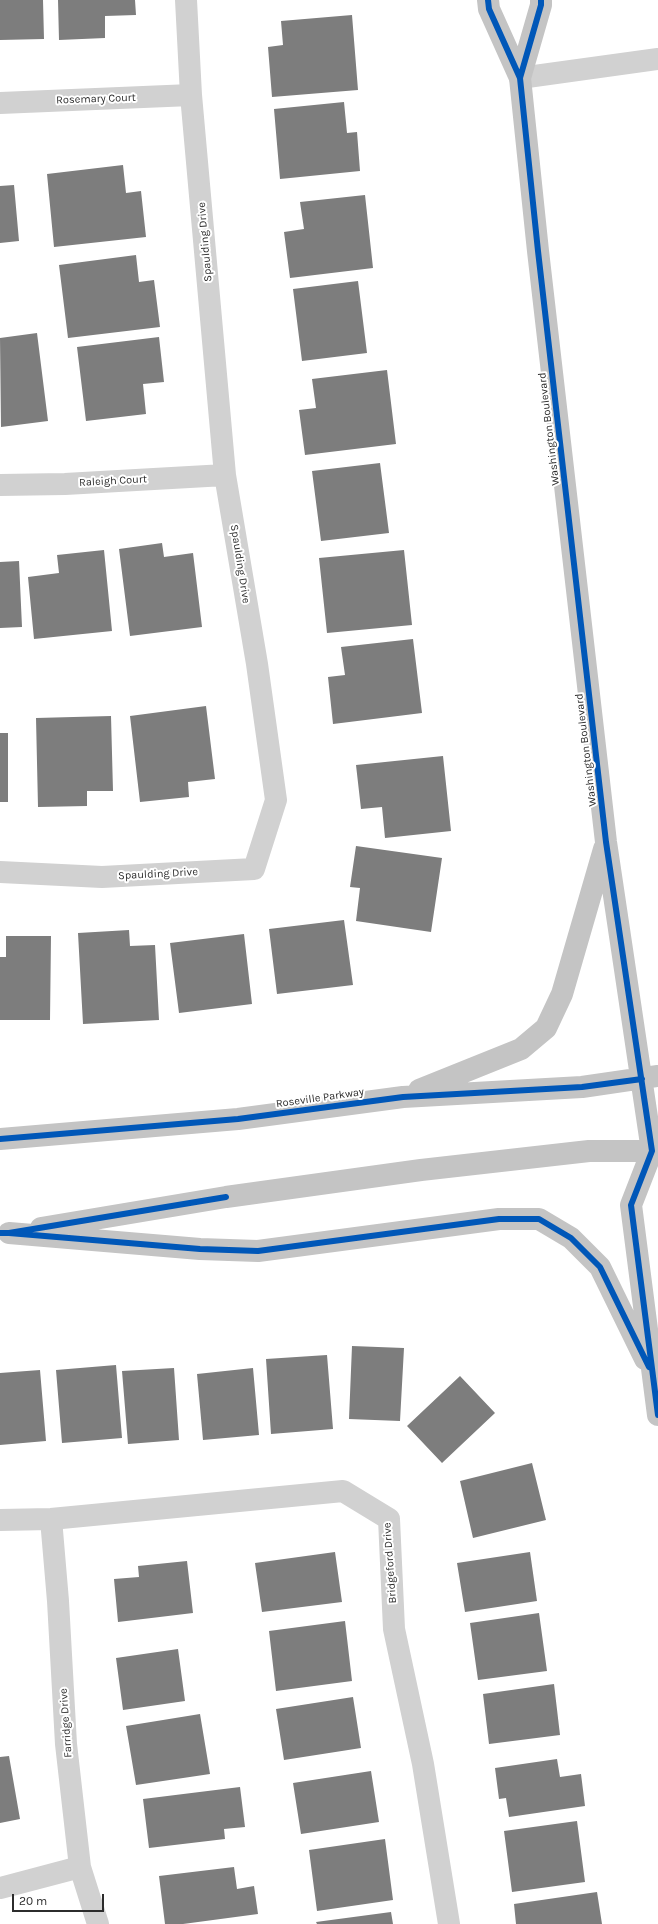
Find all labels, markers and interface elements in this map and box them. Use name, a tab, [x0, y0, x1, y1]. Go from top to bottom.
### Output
street label: Rosemary Court	[56, 91, 136, 107]
street label: Spaulding Drive	[195, 202, 215, 282]
street label: Washington Boulevard	[536, 372, 562, 486]
street label: Raleigh Court	[79, 473, 147, 489]
street label: Spaulding Drive	[227, 524, 253, 604]
street label: Washington Boulevard	[573, 693, 599, 807]
street label: Spaulding Drive	[118, 865, 198, 883]
street label: Roseville Parkway	[275, 1085, 365, 1111]
street label: Bridgeford Drive	[381, 1522, 399, 1604]
street label: Farridge Drive	[57, 1688, 75, 1758]
scale bar	[14, 1886, 106, 1912]
text: 20 m	[19, 1894, 47, 1908]

